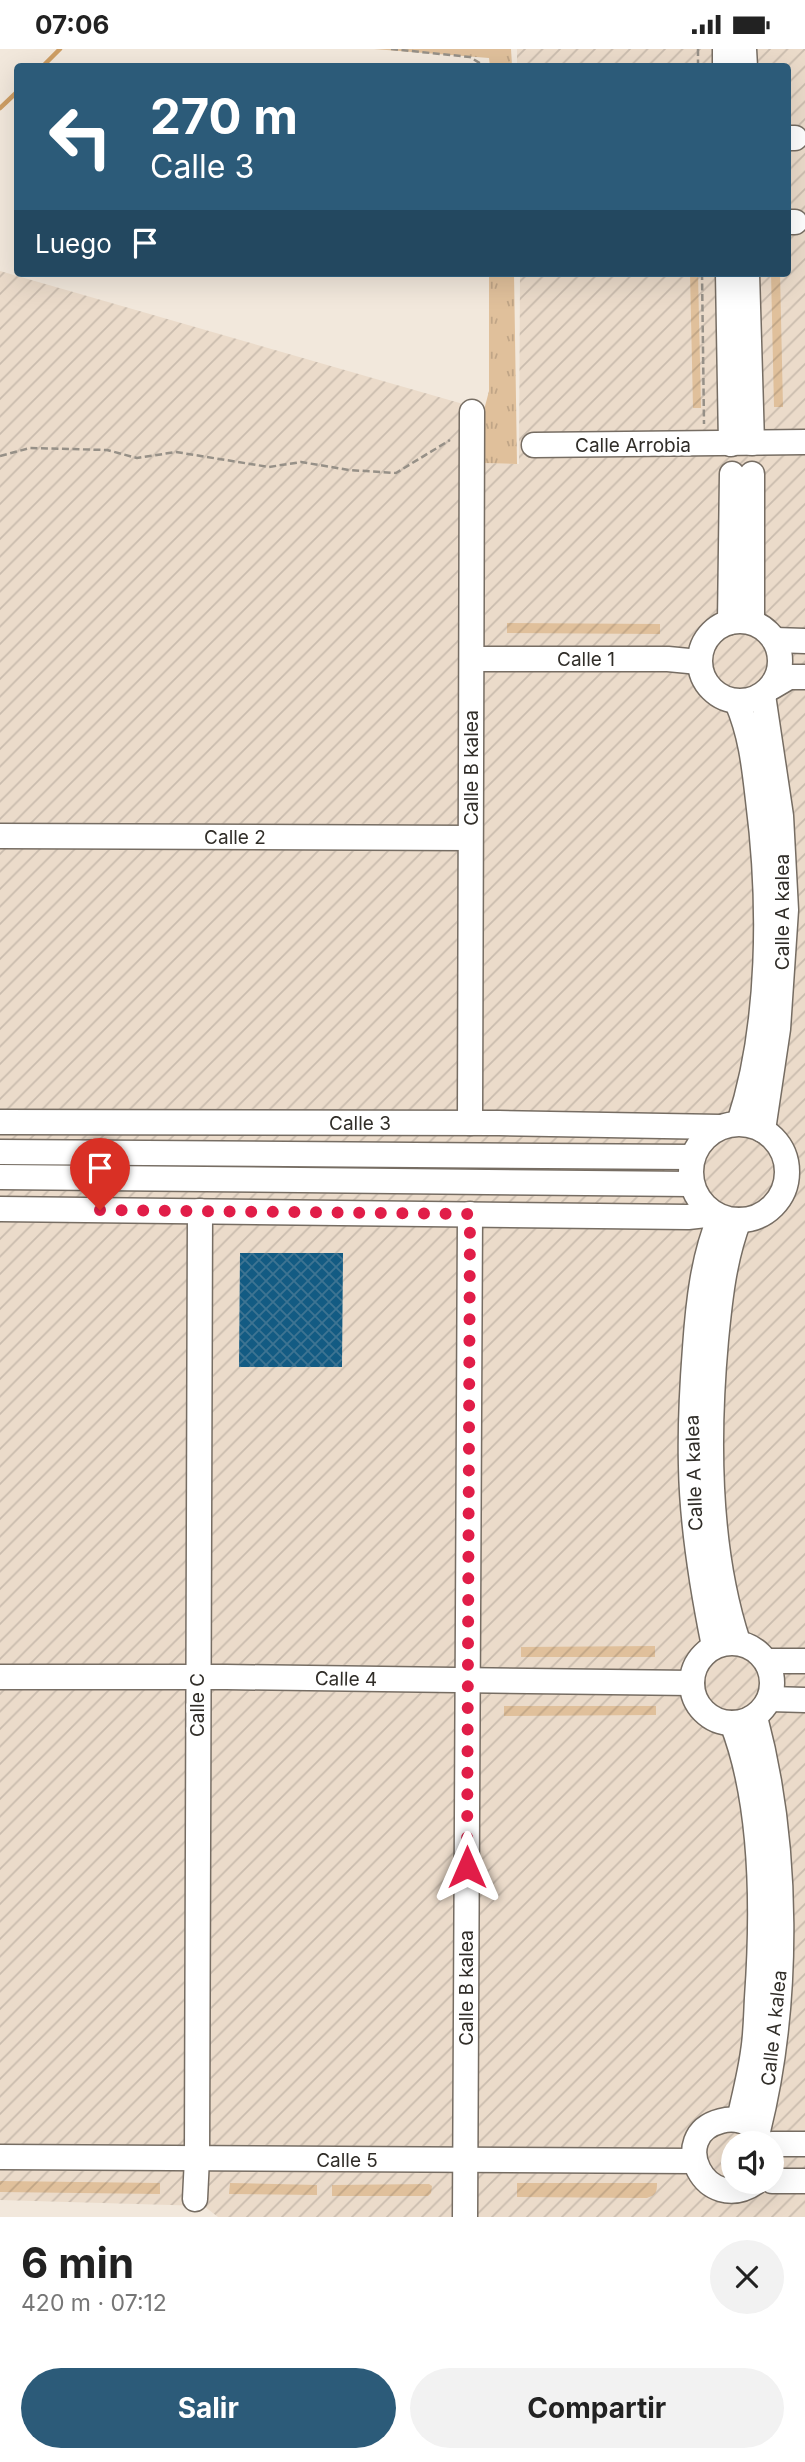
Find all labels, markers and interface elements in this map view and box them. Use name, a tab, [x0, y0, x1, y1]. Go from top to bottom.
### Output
text: 07:06	[35, 9, 109, 40]
text: 270 m	[150, 87, 298, 146]
icon: left	[35, 91, 126, 182]
text: Calle 3	[150, 147, 254, 186]
icon: arrive	[126, 224, 164, 262]
text: Luego	[35, 228, 112, 259]
street label: Calle Arrobia	[575, 434, 691, 457]
street label: Calle 1	[557, 648, 615, 671]
street label: Calle B kalea	[460, 710, 483, 826]
street label: Calle 2	[204, 826, 266, 849]
street label: Calle A kalea	[771, 854, 794, 970]
street label: Calle 3	[329, 1112, 391, 1135]
pin	[70, 1138, 130, 1210]
icon: arrive	[81, 1149, 119, 1187]
street label: Calle A kalea	[680, 1415, 708, 1531]
street label: Calle 4	[315, 1667, 377, 1691]
street label: Calle C	[186, 1673, 209, 1737]
position arrow	[430, 1830, 504, 1904]
street label: Calle B kalea	[455, 1930, 478, 2046]
street label: Calle A kalea	[756, 1969, 792, 2087]
map controls	[721, 2131, 784, 2194]
button: sound	[721, 2131, 784, 2194]
street label: Calle 5	[316, 2149, 378, 2172]
text: 6 min	[21, 2237, 134, 2288]
button: close	[710, 2240, 784, 2314]
text: 420 m · 07:12	[21, 2289, 167, 2317]
button: Salir	[21, 2368, 396, 2448]
button: Compartir	[410, 2368, 784, 2448]

